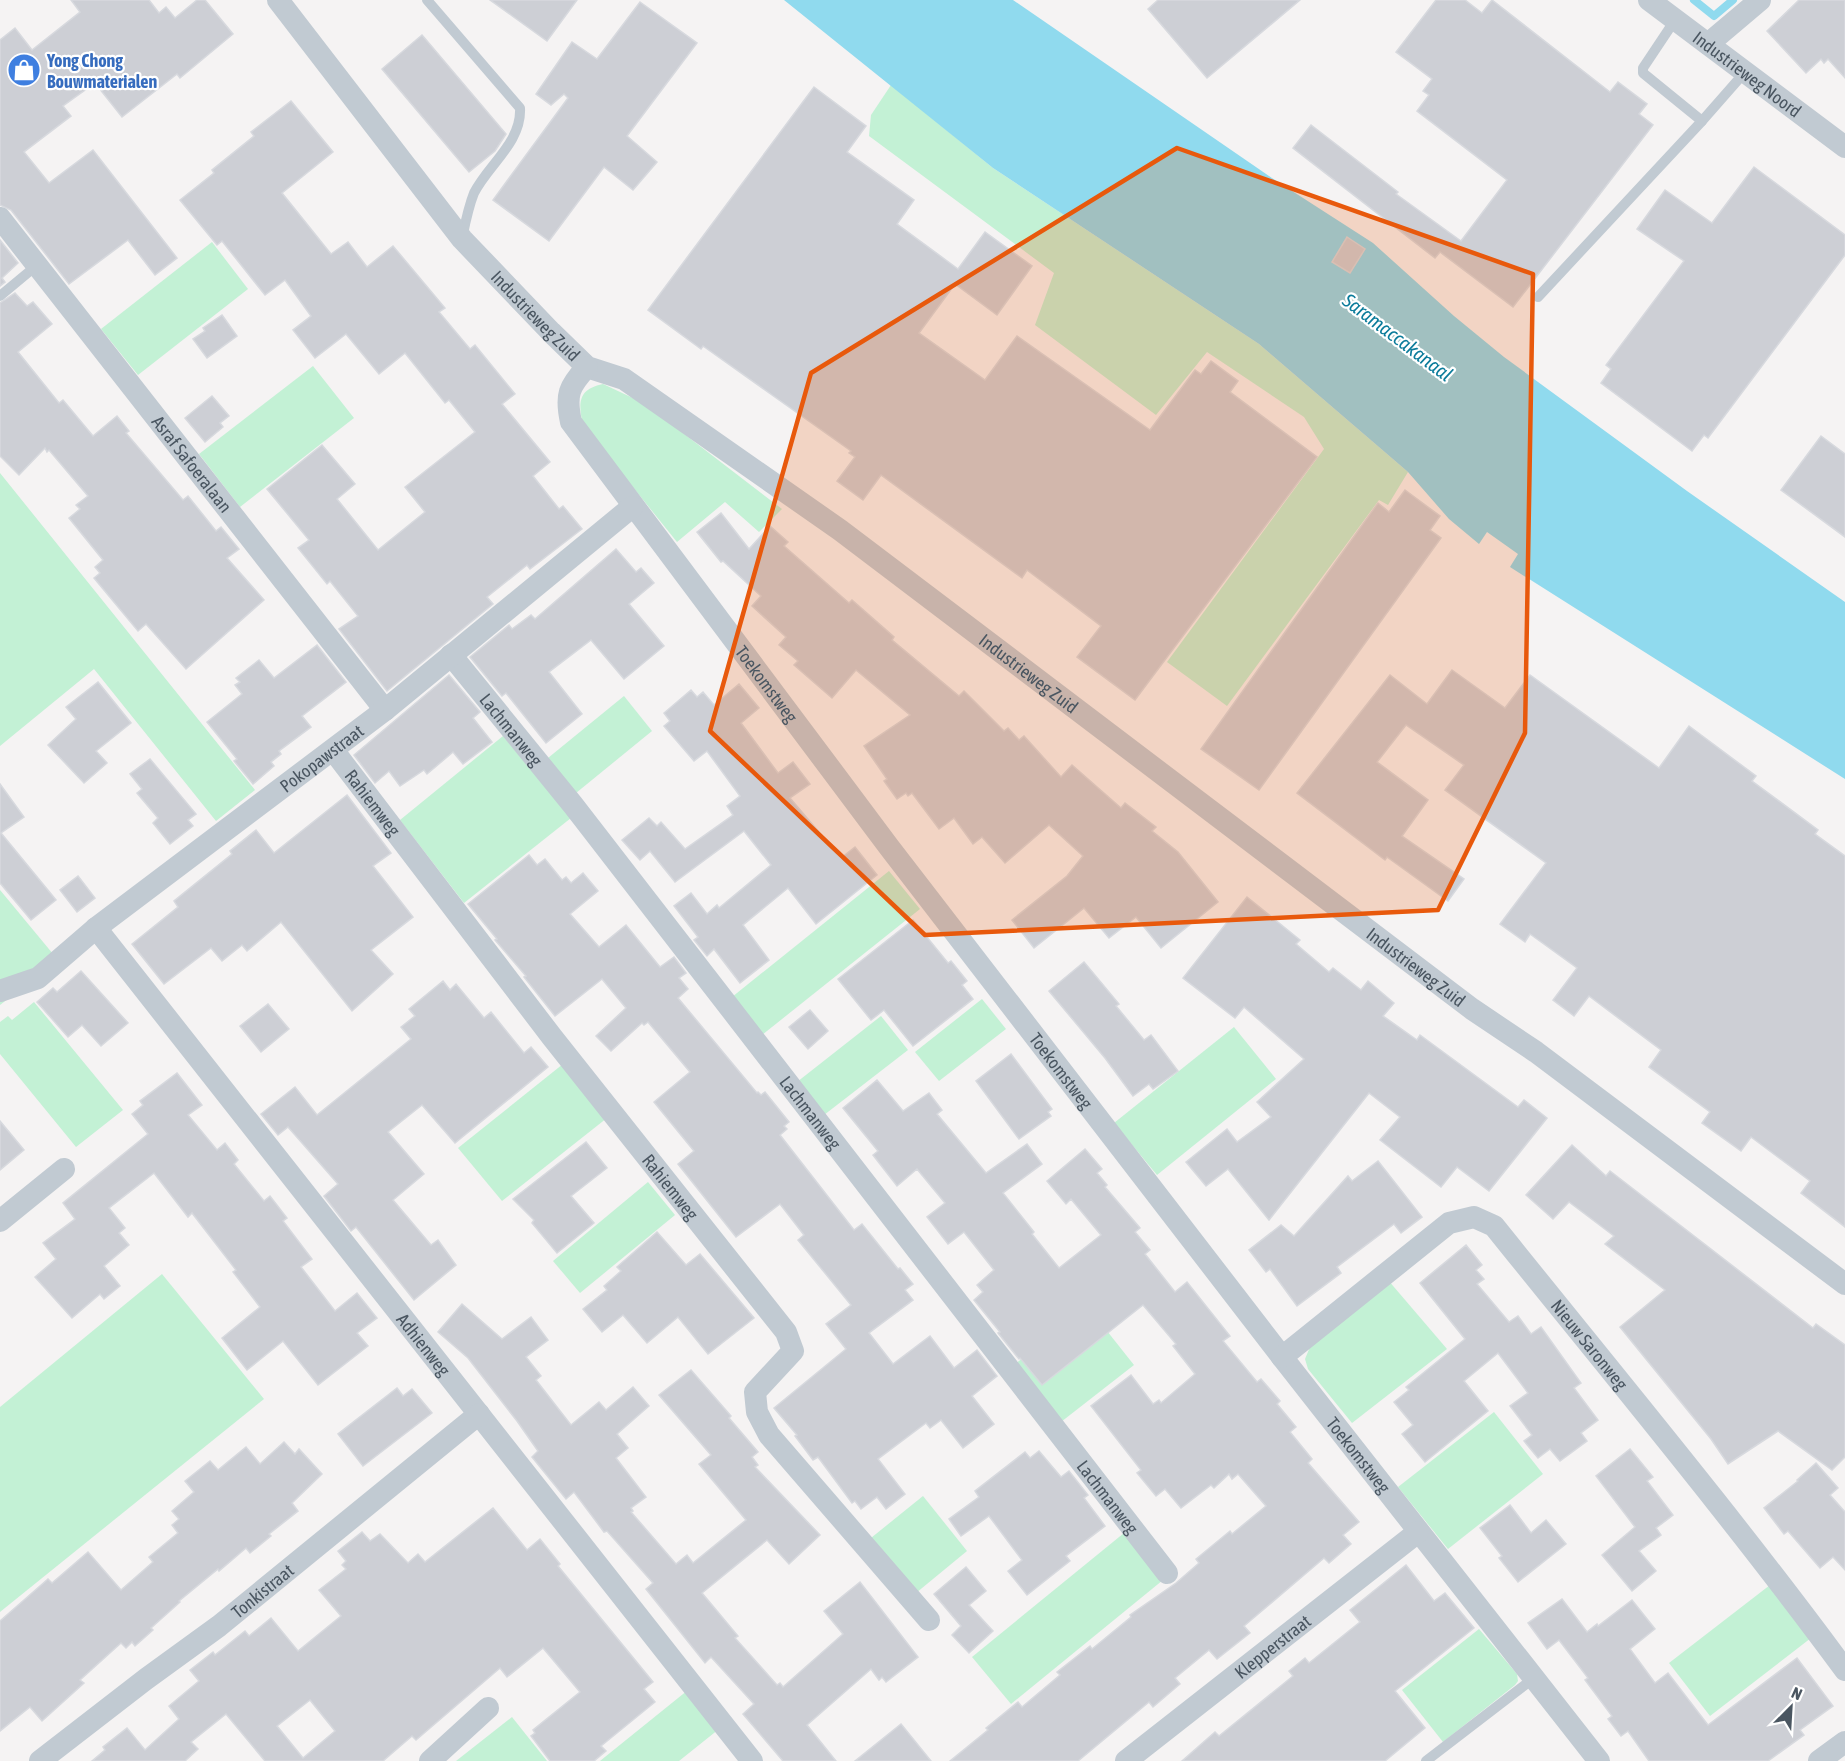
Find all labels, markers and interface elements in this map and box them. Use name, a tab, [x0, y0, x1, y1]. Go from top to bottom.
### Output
street label: Industrieweg Noord	[1689, 26, 1806, 121]
place label: Yong Chong Bouwmaterialen	[46, 50, 158, 92]
shop icon: Yong Chong Bouwmaterialen	[6, 52, 42, 88]
street label: Industrieweg Zuid	[487, 266, 585, 365]
water label: Saramaccakanaal	[1338, 288, 1457, 386]
street label: Asraf Safoeralaan	[148, 411, 237, 516]
street label: Industrieweg Zuid	[975, 629, 1082, 717]
street label: Toekomstweg	[731, 641, 803, 727]
street label: Lachmanweg	[476, 689, 547, 770]
street label: Pokopawstraat	[275, 720, 367, 796]
street label: Rahiemweg	[341, 765, 405, 840]
street label: Industrieweg Zuid	[1363, 923, 1470, 1011]
street label: Toekomstweg	[1025, 1028, 1097, 1113]
street label: Lachmanweg	[776, 1071, 846, 1154]
street label: Rahiemweg	[638, 1150, 703, 1224]
street label: Nieuw Saronweg	[1547, 1295, 1633, 1394]
street label: Adhienweg	[393, 1309, 455, 1380]
street label: Toekomstweg	[1323, 1413, 1395, 1497]
street label: Lachmanweg	[1073, 1456, 1143, 1538]
street label: Tonkistraat	[227, 1559, 298, 1622]
street label: Klepperstraat	[1230, 1610, 1315, 1682]
north arrow	[1761, 1677, 1821, 1737]
text: N	[1789, 1683, 1805, 1703]

